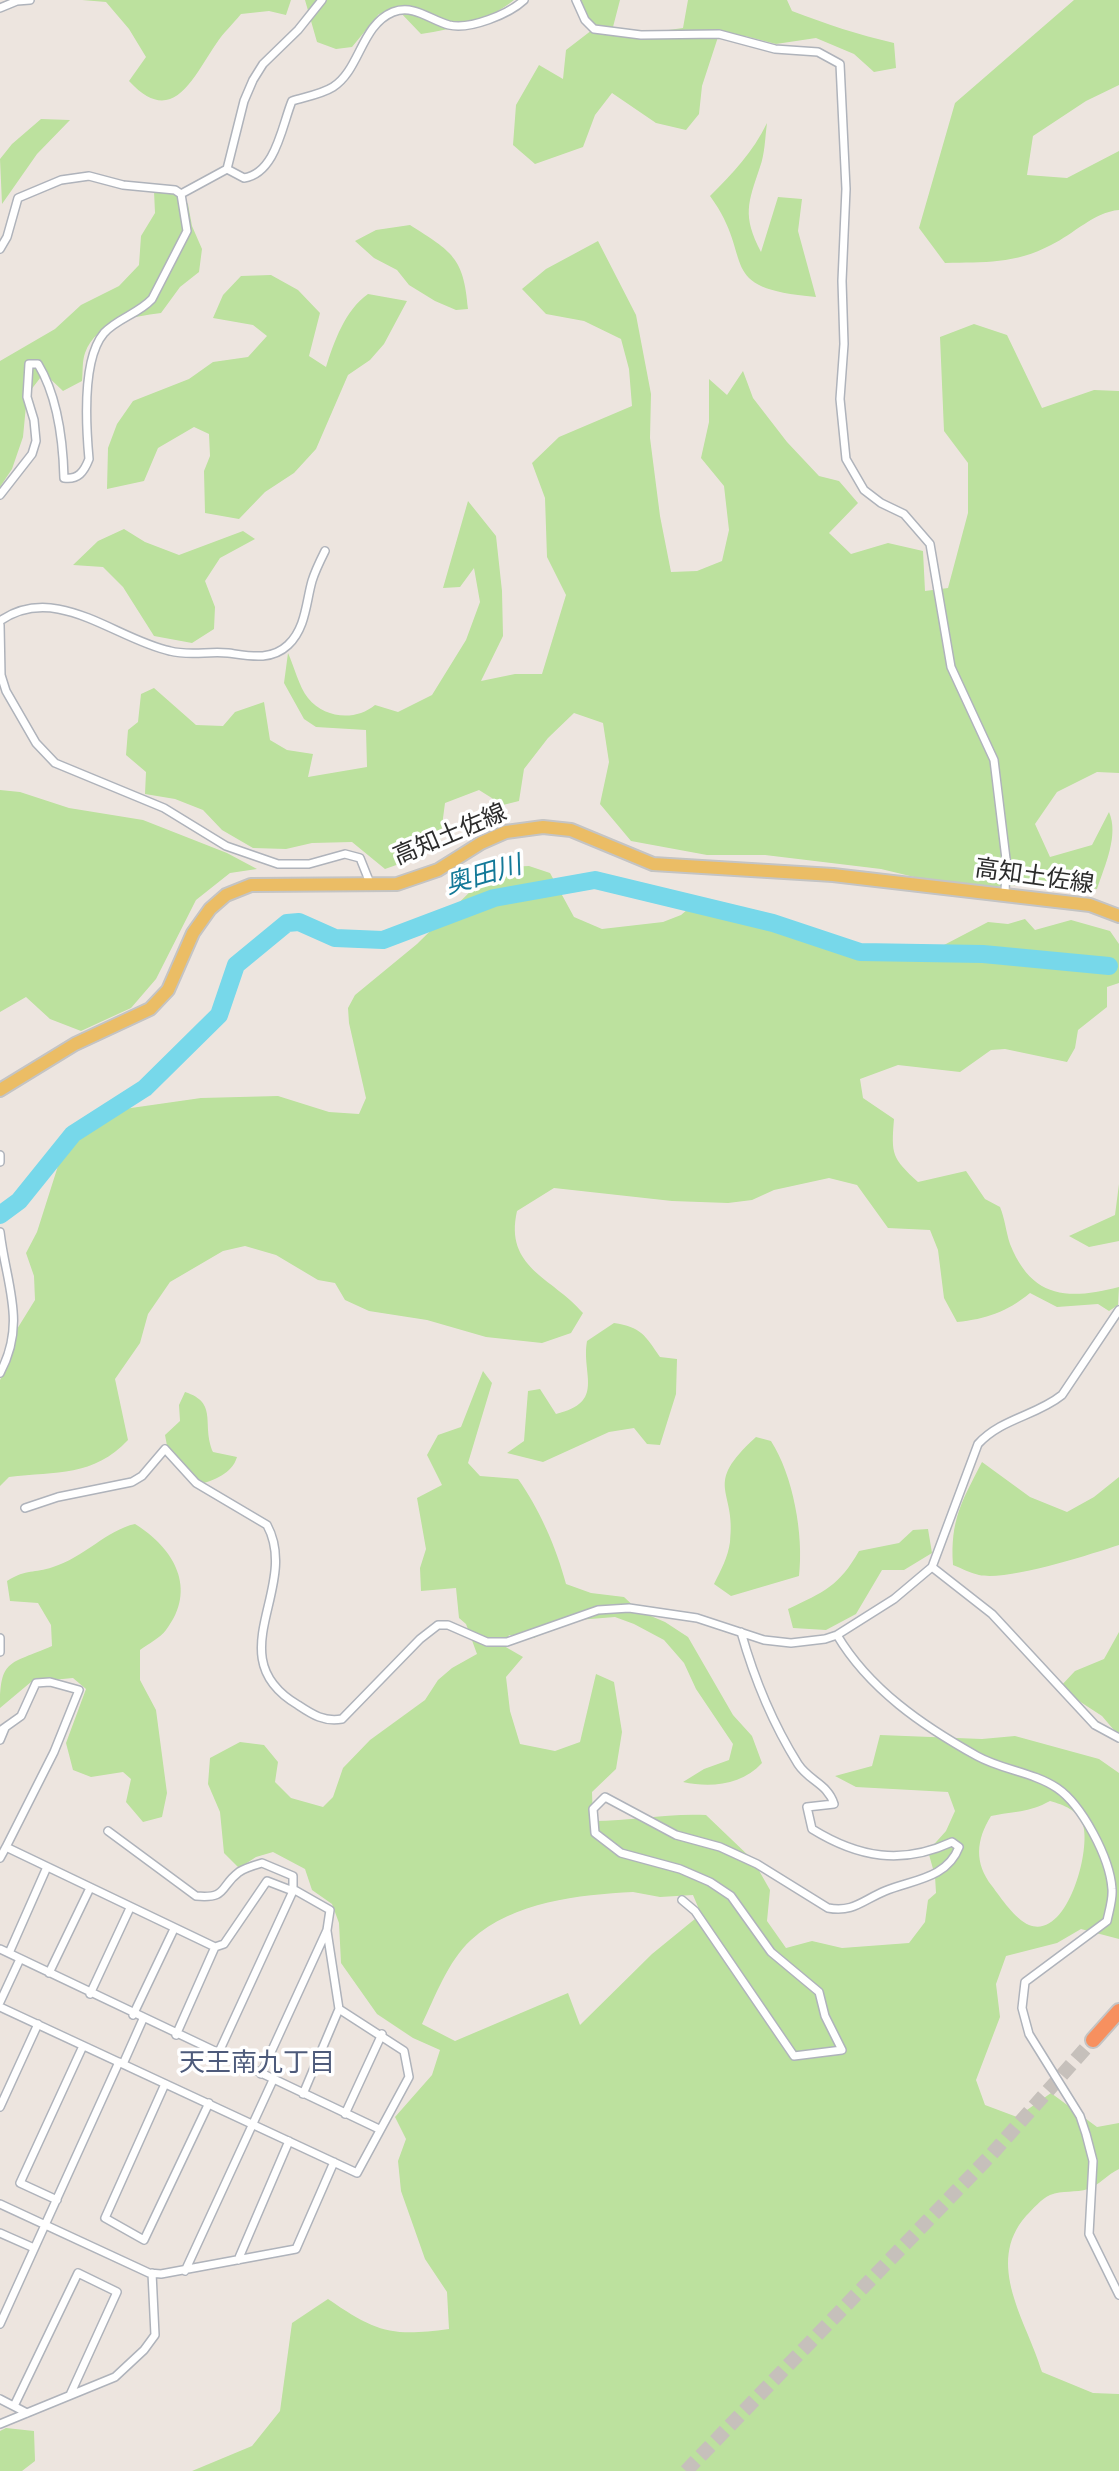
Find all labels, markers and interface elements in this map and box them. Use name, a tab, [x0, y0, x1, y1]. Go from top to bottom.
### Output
street label: 高知土佐線	[390, 800, 512, 874]
water label: 奥田川	[442, 852, 526, 904]
street label: 高知土佐線	[973, 856, 1095, 902]
district label: 天王南九丁目	[179, 2050, 335, 2082]

